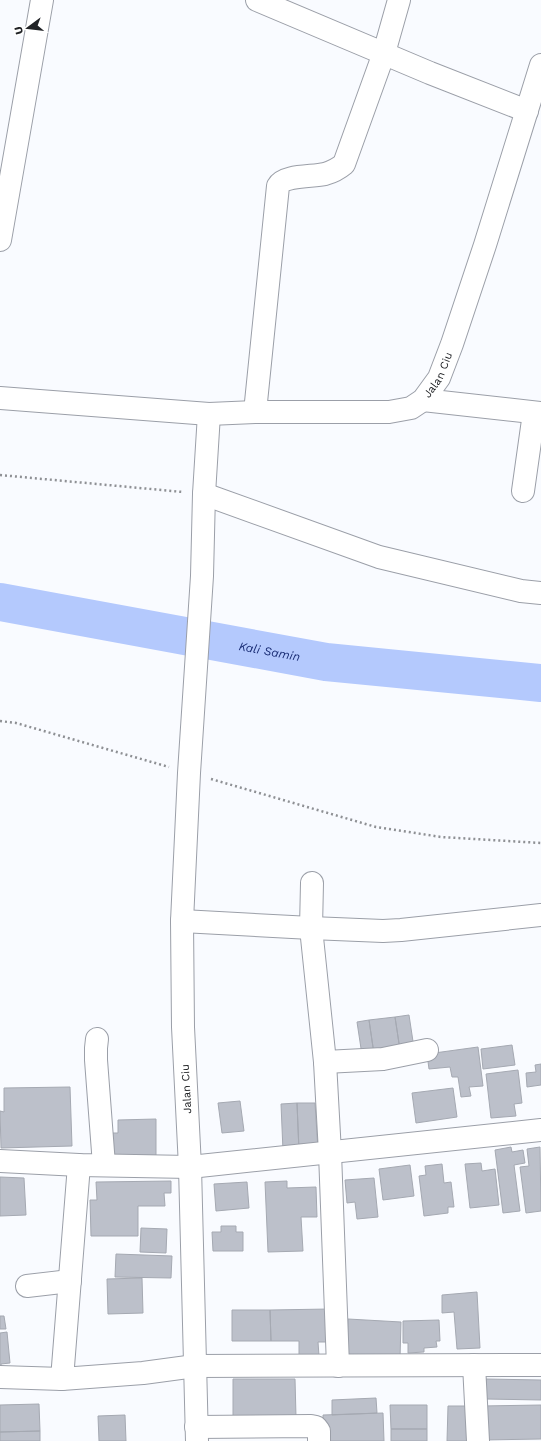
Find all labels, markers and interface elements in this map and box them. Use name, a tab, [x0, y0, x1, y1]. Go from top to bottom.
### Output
north arrow	[8, 8, 48, 48]
text: U	[11, 25, 26, 36]
street label: Jalan Ciu	[421, 350, 455, 400]
water label: Kali Samin	[238, 639, 301, 664]
street label: Jalan Ciu	[179, 1064, 194, 1114]

